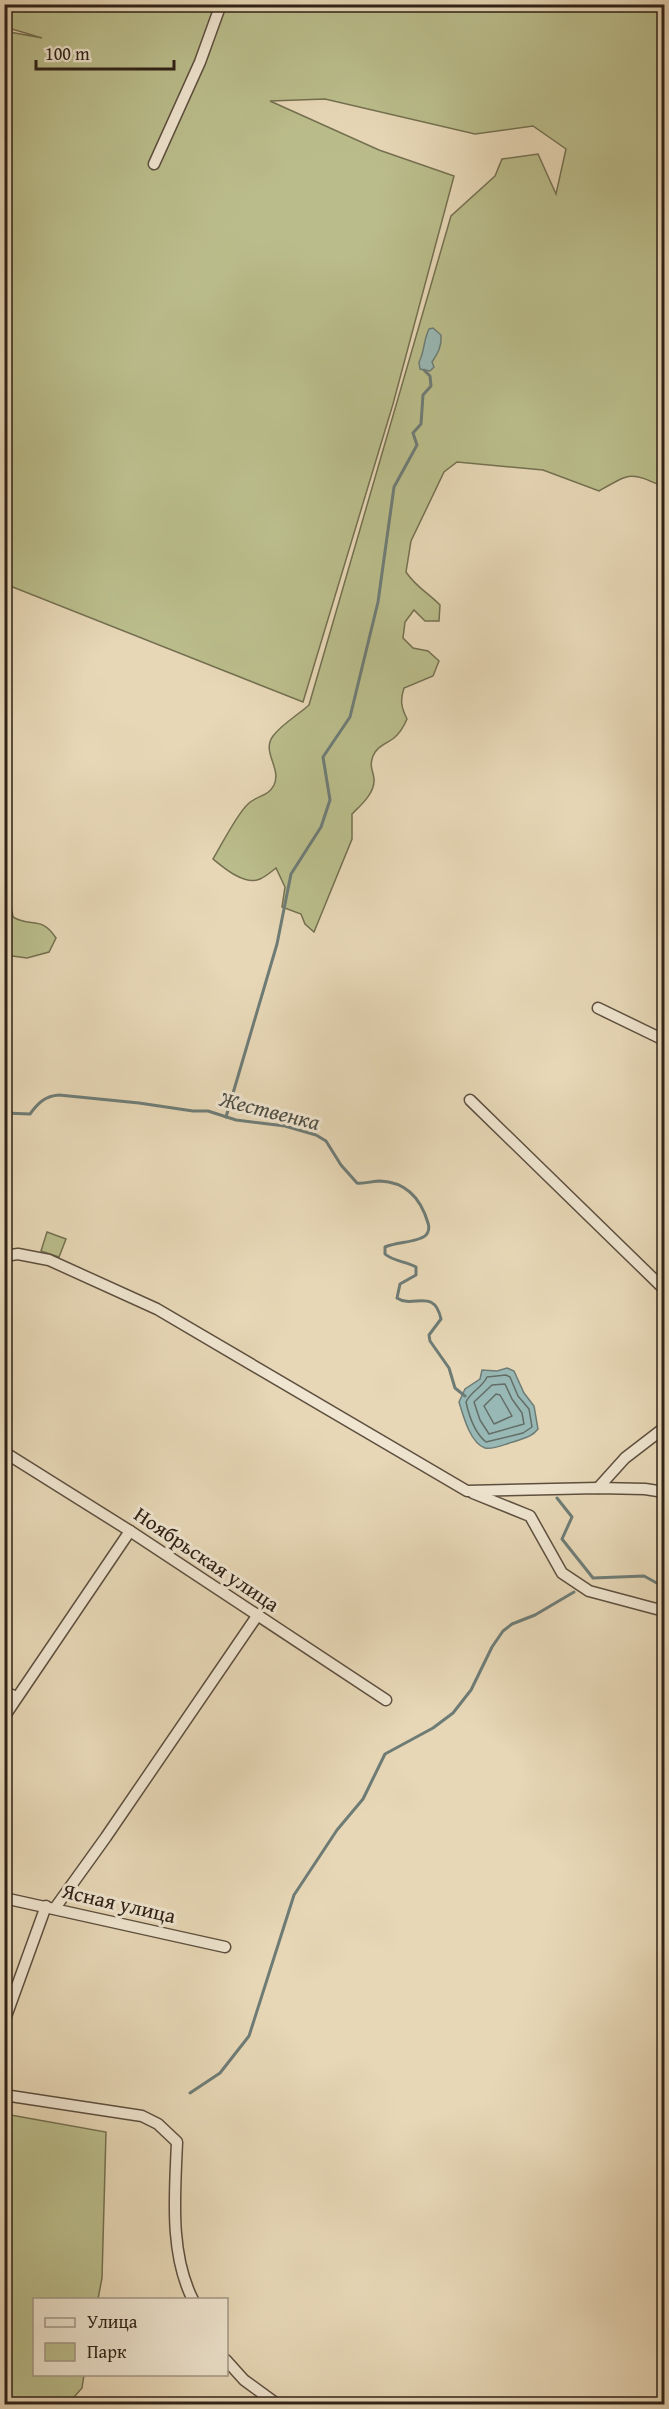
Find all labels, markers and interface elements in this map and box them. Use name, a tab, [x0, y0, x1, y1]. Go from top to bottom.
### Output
scale bar	[36, 33, 174, 71]
text: 100 m	[45, 40, 90, 67]
water label: Жественка	[216, 1082, 323, 1138]
street label: Ноябрьская улица	[128, 1499, 286, 1619]
street label: Ясная улица	[58, 1875, 179, 1931]
legend	[33, 2298, 228, 2376]
text: Улица	[87, 2308, 138, 2335]
text: Парк	[87, 2338, 127, 2365]

